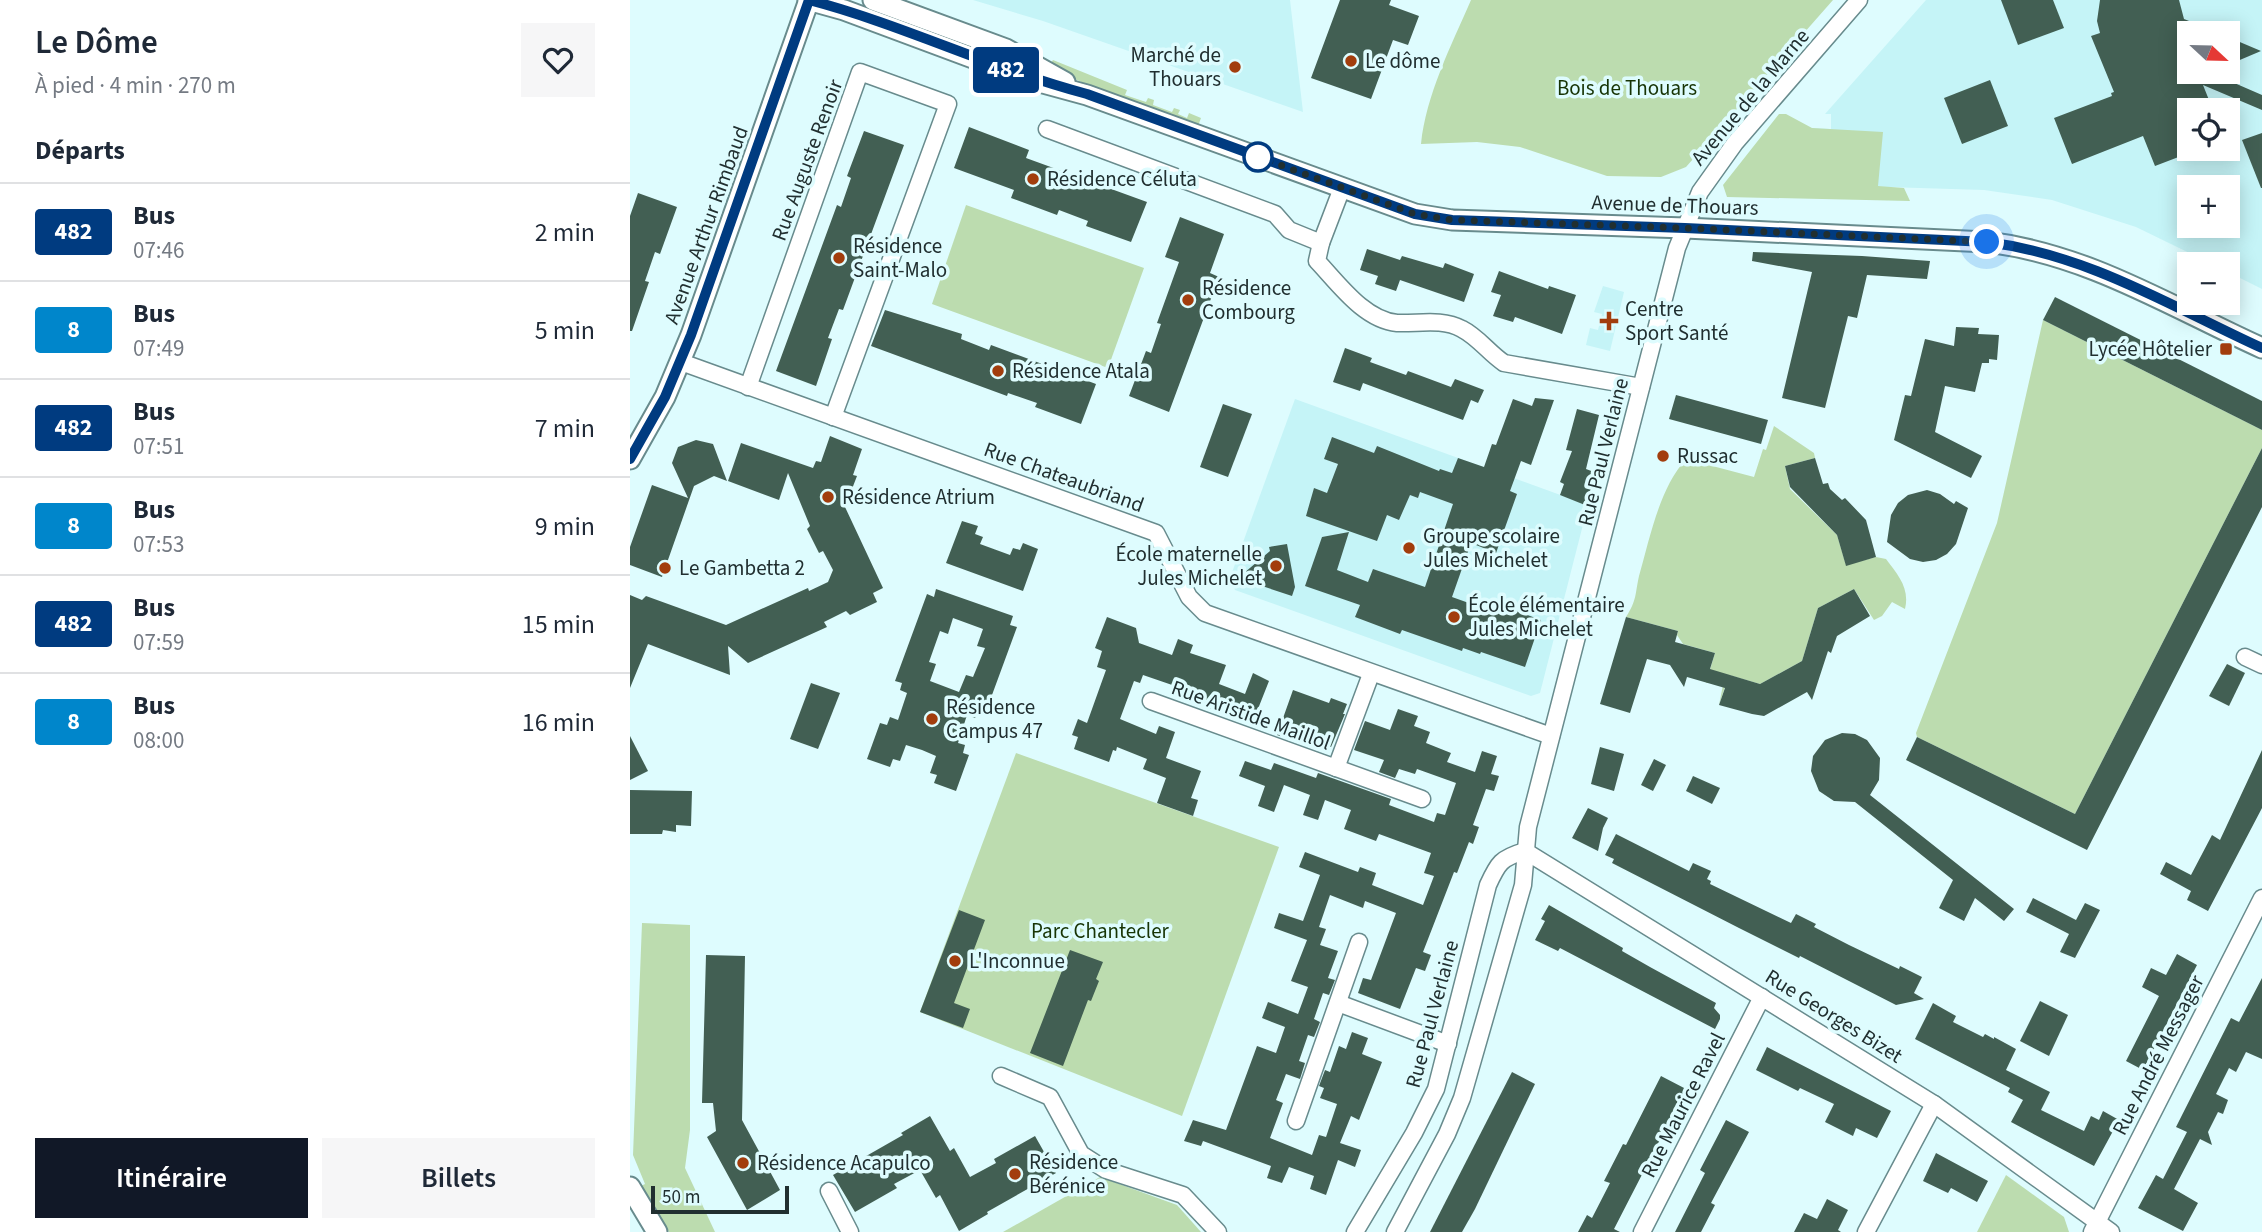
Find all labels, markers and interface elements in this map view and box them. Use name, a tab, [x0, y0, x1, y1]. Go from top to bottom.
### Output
text: Le Dôme	[35, 19, 158, 66]
north arrow	[2177, 21, 2240, 84]
map controls	[2177, 21, 2240, 315]
street label: Avenue de la Marne	[1684, 22, 1816, 172]
button: heart	[521, 23, 595, 97]
place label: Marché de Thouars	[1130, 40, 1221, 94]
place label: Le dôme	[1365, 46, 1440, 76]
line badge: 482	[966, 47, 1046, 93]
text: 482	[987, 52, 1025, 87]
marker: Le dôme	[1343, 53, 1359, 69]
marker: Marché de Thouars	[1227, 59, 1243, 75]
text: À pied · 4 min · 270 m	[35, 69, 236, 102]
park label: Bois de Thouars	[1557, 73, 1697, 103]
street label: Rue Auguste Renoir	[764, 74, 850, 245]
button: locate	[2177, 98, 2240, 161]
street label: Avenue Arthur Rimbaud	[656, 122, 756, 328]
text: Départs	[35, 132, 125, 169]
unlabelled marker	[1243, 142, 1273, 172]
place label: Résidence Céluta	[1047, 164, 1197, 194]
marker: Résidence Céluta	[1025, 171, 1041, 187]
button: +	[2177, 175, 2240, 238]
street label: Avenue de Thouars	[1591, 187, 1759, 223]
text: Bus	[133, 197, 175, 234]
text: 482	[54, 214, 93, 249]
text: 2 min	[535, 214, 595, 251]
your location	[1969, 224, 2004, 259]
place label: Résidence Saint-Malo	[853, 231, 947, 285]
text: 07:46	[133, 234, 184, 267]
marker: Résidence Saint-Malo	[831, 250, 847, 266]
button: −	[2177, 252, 2240, 315]
place label: Résidence Combourg	[1202, 273, 1295, 327]
marker: Résidence Combourg	[1180, 292, 1196, 308]
place label: Centre Sport Santé	[1625, 294, 1728, 348]
text: Bus	[133, 295, 175, 332]
marker: Centre Sport Santé	[1599, 311, 1619, 331]
text: 8	[67, 312, 80, 347]
text: 5 min	[535, 312, 595, 349]
text: 07:49	[133, 332, 184, 365]
place label: Lycée Hôtelier	[2088, 334, 2213, 364]
marker: Lycée Hôtelier	[2218, 341, 2234, 357]
place label: Résidence Atala	[1012, 356, 1150, 386]
marker: Résidence Atala	[990, 363, 1006, 379]
street label: Rue Paul Verlaine	[1570, 375, 1636, 529]
text: Bus	[133, 393, 175, 430]
text: 482	[54, 410, 93, 445]
text: 7 min	[535, 410, 595, 447]
text: 07:51	[133, 430, 184, 463]
street label: Rue Chateaubriand	[980, 434, 1148, 520]
place label: Russac	[1677, 441, 1739, 471]
marker: Russac	[1655, 448, 1671, 464]
place label: Résidence Atrium	[842, 482, 995, 512]
marker: Résidence Atrium	[820, 489, 836, 505]
text: Bus	[133, 491, 175, 528]
text: 8	[67, 508, 80, 543]
text: 9 min	[535, 508, 595, 545]
place label: Groupe scolaire Jules Michelet	[1423, 521, 1560, 575]
text: 07:53	[133, 528, 184, 561]
place label: École maternelle Jules Michelet	[1115, 539, 1262, 593]
marker: Groupe scolaire Jules Michelet	[1401, 540, 1417, 556]
place label: Le Gambetta 2	[679, 553, 805, 583]
marker: École maternelle Jules Michelet	[1268, 558, 1284, 574]
marker: Le Gambetta 2	[657, 560, 673, 576]
text: Bus	[133, 589, 175, 626]
place label: École élémentaire Jules Michelet	[1468, 590, 1625, 644]
text: 482	[54, 606, 93, 641]
text: 15 min	[522, 606, 595, 643]
marker: École élémentaire Jules Michelet	[1446, 609, 1462, 625]
text: 07:59	[133, 626, 184, 659]
street label: Rue Aristide Maillol	[1167, 672, 1335, 758]
text: Bus	[133, 687, 175, 724]
place label: Résidence Campus 47	[946, 692, 1043, 746]
text: 8	[67, 704, 80, 739]
text: 16 min	[522, 704, 595, 741]
marker: Résidence Campus 47	[924, 711, 940, 727]
text: 08:00	[133, 724, 184, 757]
park label: Parc Chantecler	[1031, 916, 1170, 946]
street label: Rue Paul Verlaine	[1398, 937, 1466, 1091]
place label: L'Inconnue	[969, 946, 1065, 976]
marker: L'Inconnue	[947, 953, 963, 969]
street label: Rue Georges Bizet	[1759, 962, 1909, 1070]
street label: Rue André Messager	[2105, 969, 2212, 1140]
street label: Rue Maurice Ravel	[1633, 1027, 1733, 1183]
button: Itinéraire	[35, 1138, 308, 1218]
button: Billets	[322, 1138, 595, 1218]
place label: Résidence Bérénice	[1029, 1147, 1118, 1201]
place label: Résidence Acapulco	[757, 1148, 931, 1178]
marker: Résidence Acapulco	[735, 1155, 751, 1171]
marker: Résidence Bérénice	[1007, 1166, 1023, 1182]
scale bar	[651, 1183, 789, 1215]
text: 50 m	[662, 1184, 700, 1211]

